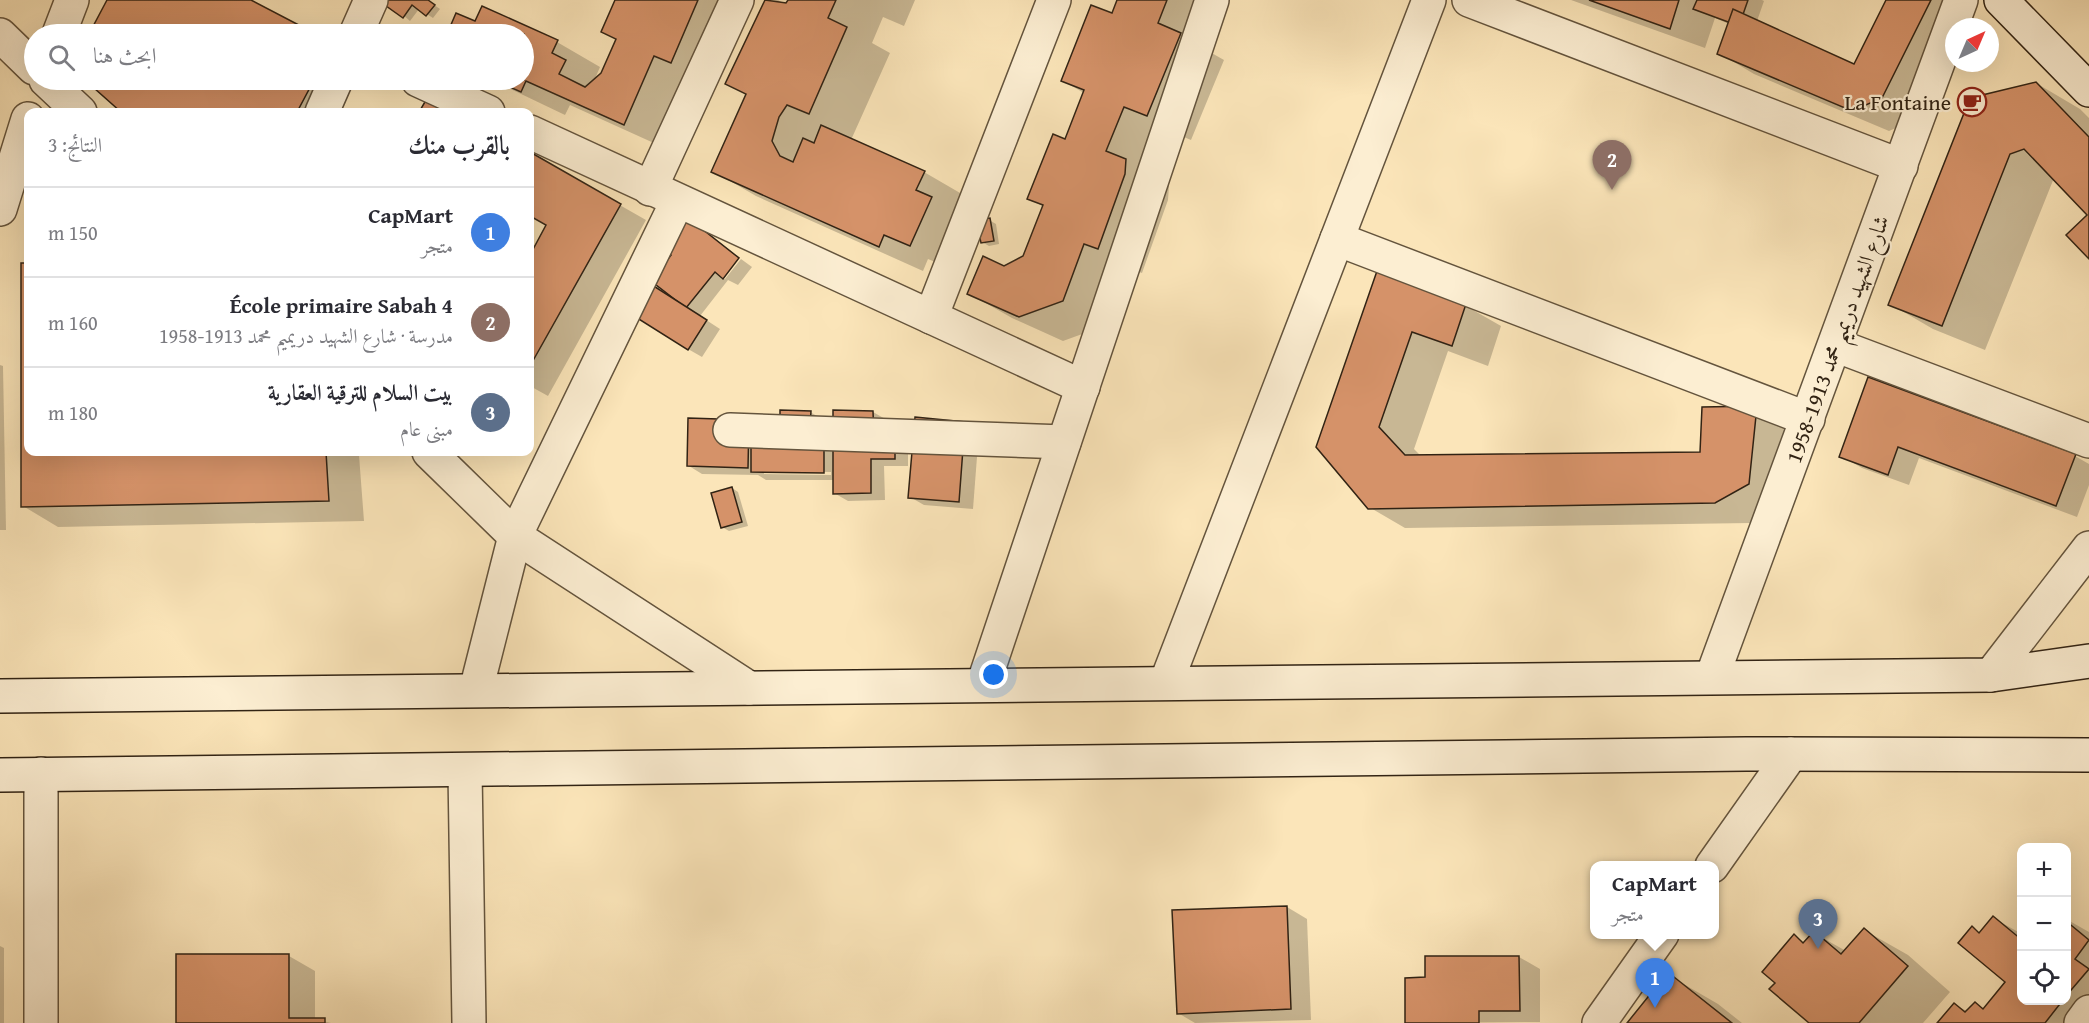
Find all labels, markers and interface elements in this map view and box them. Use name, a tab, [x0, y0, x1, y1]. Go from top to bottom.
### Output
north arrow	[1945, 18, 1999, 72]
search box	[24, 24, 534, 90]
text: ابحث هنا	[93, 39, 157, 71]
icon: search	[45, 41, 78, 74]
place label: La Fontaine	[1845, 86, 1951, 118]
cafe icon: La Fontaine	[1956, 86, 1988, 118]
text: بالقرب منك	[408, 125, 510, 164]
text: النتائج: 3	[48, 130, 102, 159]
pin: 2	[1592, 140, 1632, 190]
text: CapMart	[368, 199, 453, 231]
street label: شارع الشهيد دريميم محمد 1913-1958	[1777, 211, 1902, 469]
text: 150 m	[48, 218, 98, 247]
text: 1	[485, 218, 496, 247]
text: متجر	[421, 231, 453, 260]
text: École primaire Sabah 4	[230, 289, 453, 321]
text: 160 m	[48, 308, 98, 337]
text: 2	[485, 308, 496, 337]
text: مدرسة · شارع الشهيد دريميم محمد 1913-1958	[159, 321, 453, 350]
text: بيت السلام للترقية العقارية	[268, 376, 453, 408]
text: 180 m	[48, 398, 98, 427]
text: 3	[485, 398, 496, 427]
text: مبنى عام	[400, 414, 453, 443]
your location	[979, 660, 1008, 689]
map controls	[2017, 843, 2071, 1005]
button: +	[2017, 843, 2071, 897]
popup	[1590, 861, 1719, 939]
text: CapMart	[1612, 867, 1697, 899]
button: −	[2017, 897, 2071, 951]
text: متجر	[1612, 899, 1644, 928]
pin: 3	[1798, 900, 1838, 949]
button: locate	[2017, 951, 2071, 1005]
pin: 1	[1636, 958, 1674, 1008]

